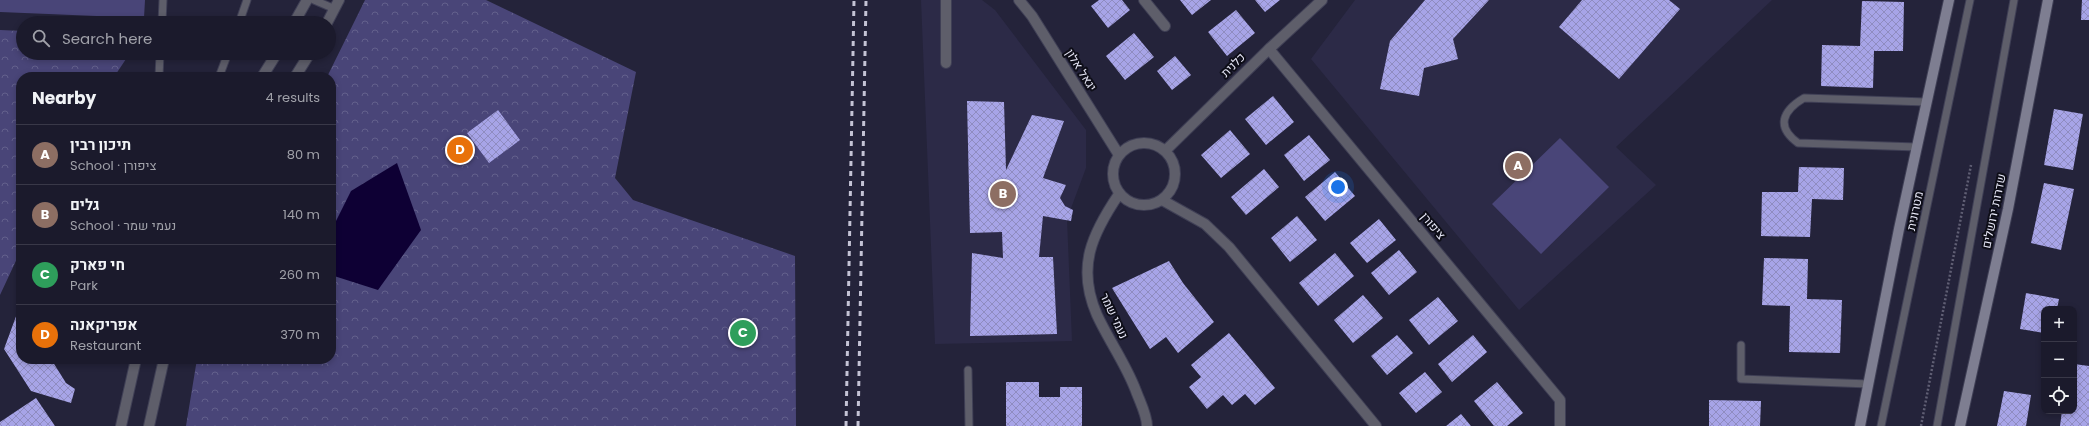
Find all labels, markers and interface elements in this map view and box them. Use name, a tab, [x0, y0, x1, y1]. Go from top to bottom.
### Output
search box	[16, 16, 336, 60]
icon: search	[30, 27, 52, 49]
text: Search here	[62, 28, 152, 49]
street label: יגאל אלון	[1062, 46, 1101, 94]
street label: כלנית	[1217, 49, 1249, 81]
text: Nearby	[32, 86, 96, 110]
text: 4 results	[266, 88, 320, 107]
text: תיכון רבין	[70, 134, 131, 155]
pin: D	[447, 135, 473, 165]
text: A	[40, 145, 50, 164]
text: 80 m	[287, 145, 320, 164]
pin: A	[1505, 151, 1531, 181]
text: School · ציפורן	[70, 156, 157, 175]
street label: שדרות ירושלים	[1977, 172, 2010, 250]
your location	[1328, 177, 1348, 197]
pin: B	[990, 179, 1016, 209]
street label: מטרונית	[1902, 190, 1927, 232]
text: גלים	[70, 194, 100, 215]
text: B	[41, 205, 49, 224]
text: 140 m	[283, 205, 320, 224]
street label: ציפורן	[1417, 208, 1450, 243]
text: School · נעמי שמר	[70, 216, 176, 235]
text: חי פארק	[70, 254, 125, 275]
text: C	[40, 265, 50, 284]
text: 260 m	[279, 265, 320, 284]
text: Park	[70, 276, 98, 295]
street label: נעמי שמר	[1096, 290, 1132, 341]
map controls	[2041, 306, 2077, 414]
button: +	[2041, 306, 2077, 342]
text: אפריקאנה	[70, 314, 138, 335]
pin: C	[730, 318, 756, 348]
text: D	[40, 325, 50, 344]
text: 370 m	[280, 325, 320, 344]
text: Restaurant	[70, 336, 141, 355]
button: −	[2041, 342, 2077, 378]
button: locate	[2041, 378, 2077, 414]

